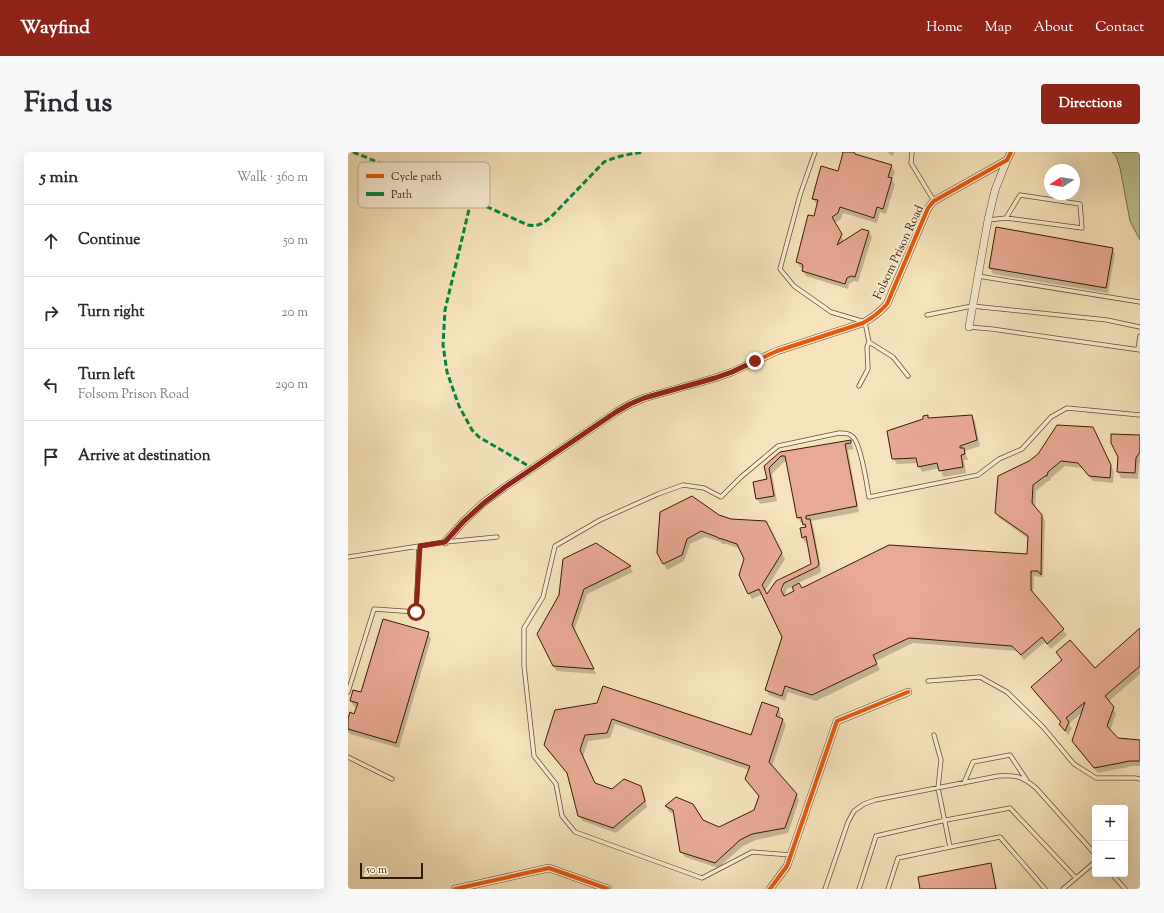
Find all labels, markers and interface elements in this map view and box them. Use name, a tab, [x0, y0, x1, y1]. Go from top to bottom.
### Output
text: Wayfind	[20, 15, 90, 42]
text: Home	[926, 18, 963, 38]
text: Map	[985, 18, 1012, 38]
text: About	[1034, 18, 1073, 38]
text: Contact	[1095, 18, 1144, 38]
text: Find us	[24, 84, 112, 124]
button: Directions	[1041, 84, 1140, 124]
legend	[358, 162, 490, 208]
north arrow	[1044, 164, 1080, 200]
text: 5 min	[40, 166, 78, 190]
text: Walk · 360 m	[237, 169, 308, 187]
text: Cycle path	[391, 169, 442, 185]
text: Path	[391, 187, 413, 203]
street label: Folsom Prison Road	[869, 202, 929, 303]
icon: ahead	[40, 230, 62, 252]
text: Continue	[78, 230, 140, 251]
text: 50 m	[283, 232, 308, 250]
icon: right	[40, 302, 62, 324]
text: Turn right	[78, 302, 144, 323]
text: 20 m	[282, 304, 308, 322]
route end	[746, 352, 764, 370]
text: Turn left	[78, 365, 135, 386]
icon: left	[40, 374, 62, 396]
text: 290 m	[275, 376, 308, 394]
text: Folsom Prison Road	[78, 386, 189, 404]
icon: arrive	[40, 446, 62, 468]
text: Arrive at destination	[78, 446, 211, 467]
route start	[407, 603, 425, 621]
map controls	[1092, 805, 1128, 877]
button: +	[1092, 805, 1128, 841]
button: −	[1092, 841, 1128, 877]
scale bar	[360, 861, 423, 880]
text: 50 m	[366, 862, 387, 878]

